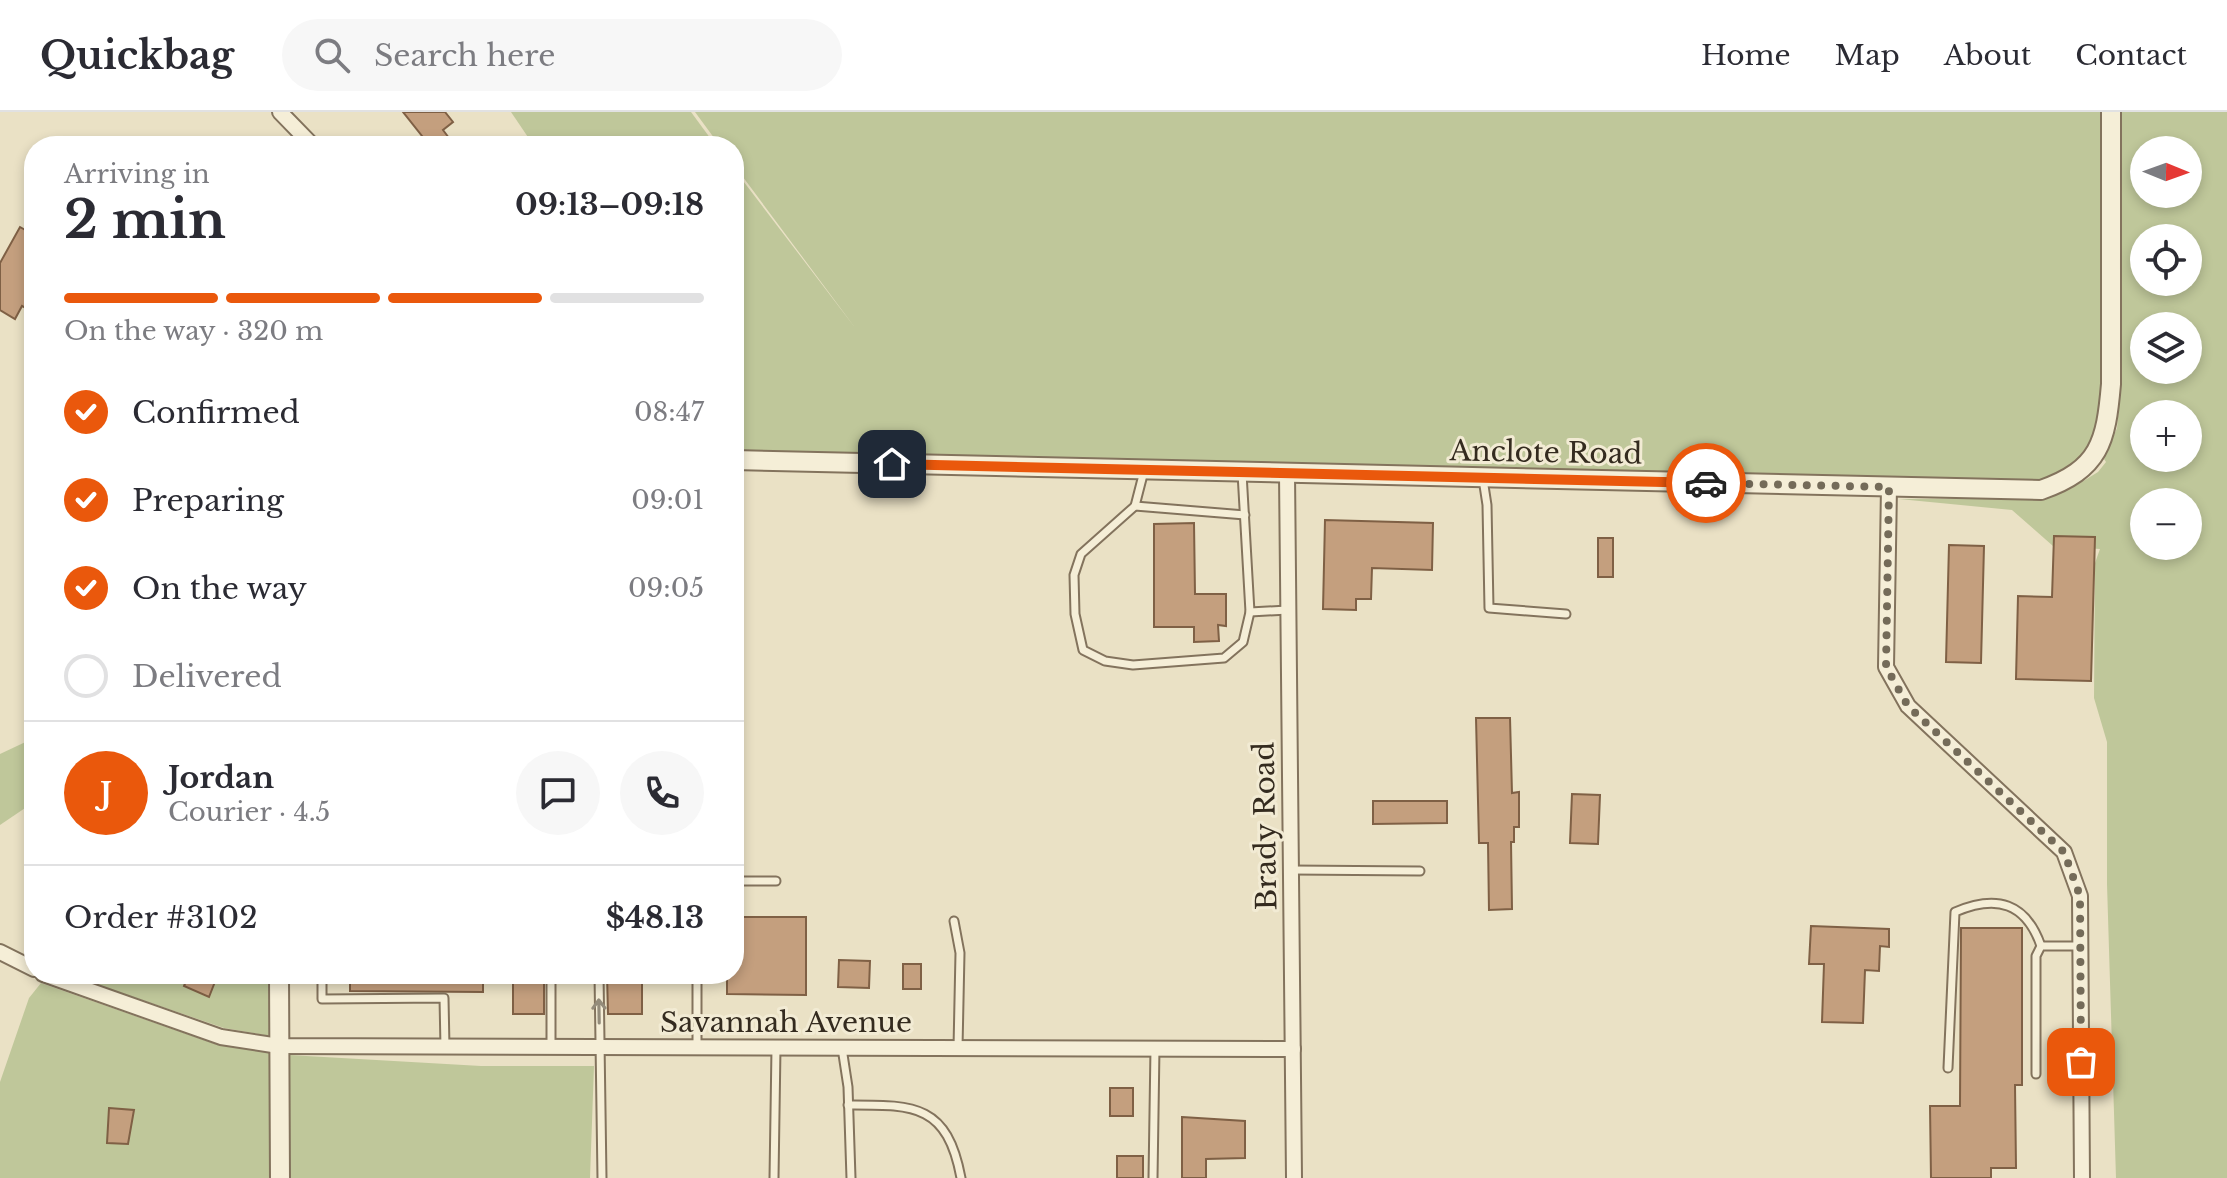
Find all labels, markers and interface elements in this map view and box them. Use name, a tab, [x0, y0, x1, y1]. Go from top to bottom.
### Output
search box	[282, 19, 842, 91]
text: Quickbag	[40, 32, 234, 79]
icon: search	[310, 33, 354, 77]
text: Search here	[374, 37, 555, 74]
text: Home	[1701, 38, 1791, 73]
text: Map	[1835, 38, 1900, 73]
text: About	[1944, 38, 2031, 73]
text: Contact	[2075, 38, 2187, 73]
north arrow	[2130, 136, 2202, 208]
map controls	[2130, 136, 2202, 560]
text: Arriving in	[64, 158, 210, 190]
text: 09:13–09:18	[515, 186, 704, 223]
text: 2 min	[64, 188, 226, 252]
button: locate	[2130, 224, 2202, 296]
button: layers	[2130, 312, 2202, 384]
text: On the way · 320 m	[64, 315, 323, 347]
icon: check	[64, 390, 108, 434]
text: Confirmed	[132, 394, 300, 431]
text: 08:47	[634, 396, 704, 428]
button: +	[2130, 400, 2202, 472]
pin	[858, 430, 926, 498]
street label: Anclote Road	[1448, 433, 1643, 472]
icon: home	[870, 442, 914, 486]
courier	[1666, 443, 1746, 523]
icon: car	[1684, 461, 1728, 505]
icon: check	[64, 478, 108, 522]
text: Preparing	[132, 482, 284, 519]
text: 09:01	[631, 484, 704, 516]
button: −	[2130, 488, 2202, 560]
icon: check	[64, 566, 108, 610]
text: On the way	[132, 570, 307, 607]
text: 09:05	[628, 572, 704, 604]
text: Delivered	[132, 658, 282, 695]
street label: Brady Road	[1247, 741, 1284, 911]
button: chat	[516, 751, 600, 835]
button: phone	[620, 751, 704, 835]
text: Jordan	[168, 759, 274, 796]
text: J	[100, 775, 112, 812]
text: Courier · 4.5	[168, 796, 330, 828]
text: Order #3102	[64, 899, 258, 936]
text: $48.13	[606, 899, 704, 936]
one-way arrow	[591, 998, 607, 1025]
street label: Savannah Avenue	[660, 1005, 912, 1040]
pin	[2047, 1028, 2115, 1096]
icon: bag	[2059, 1040, 2103, 1084]

